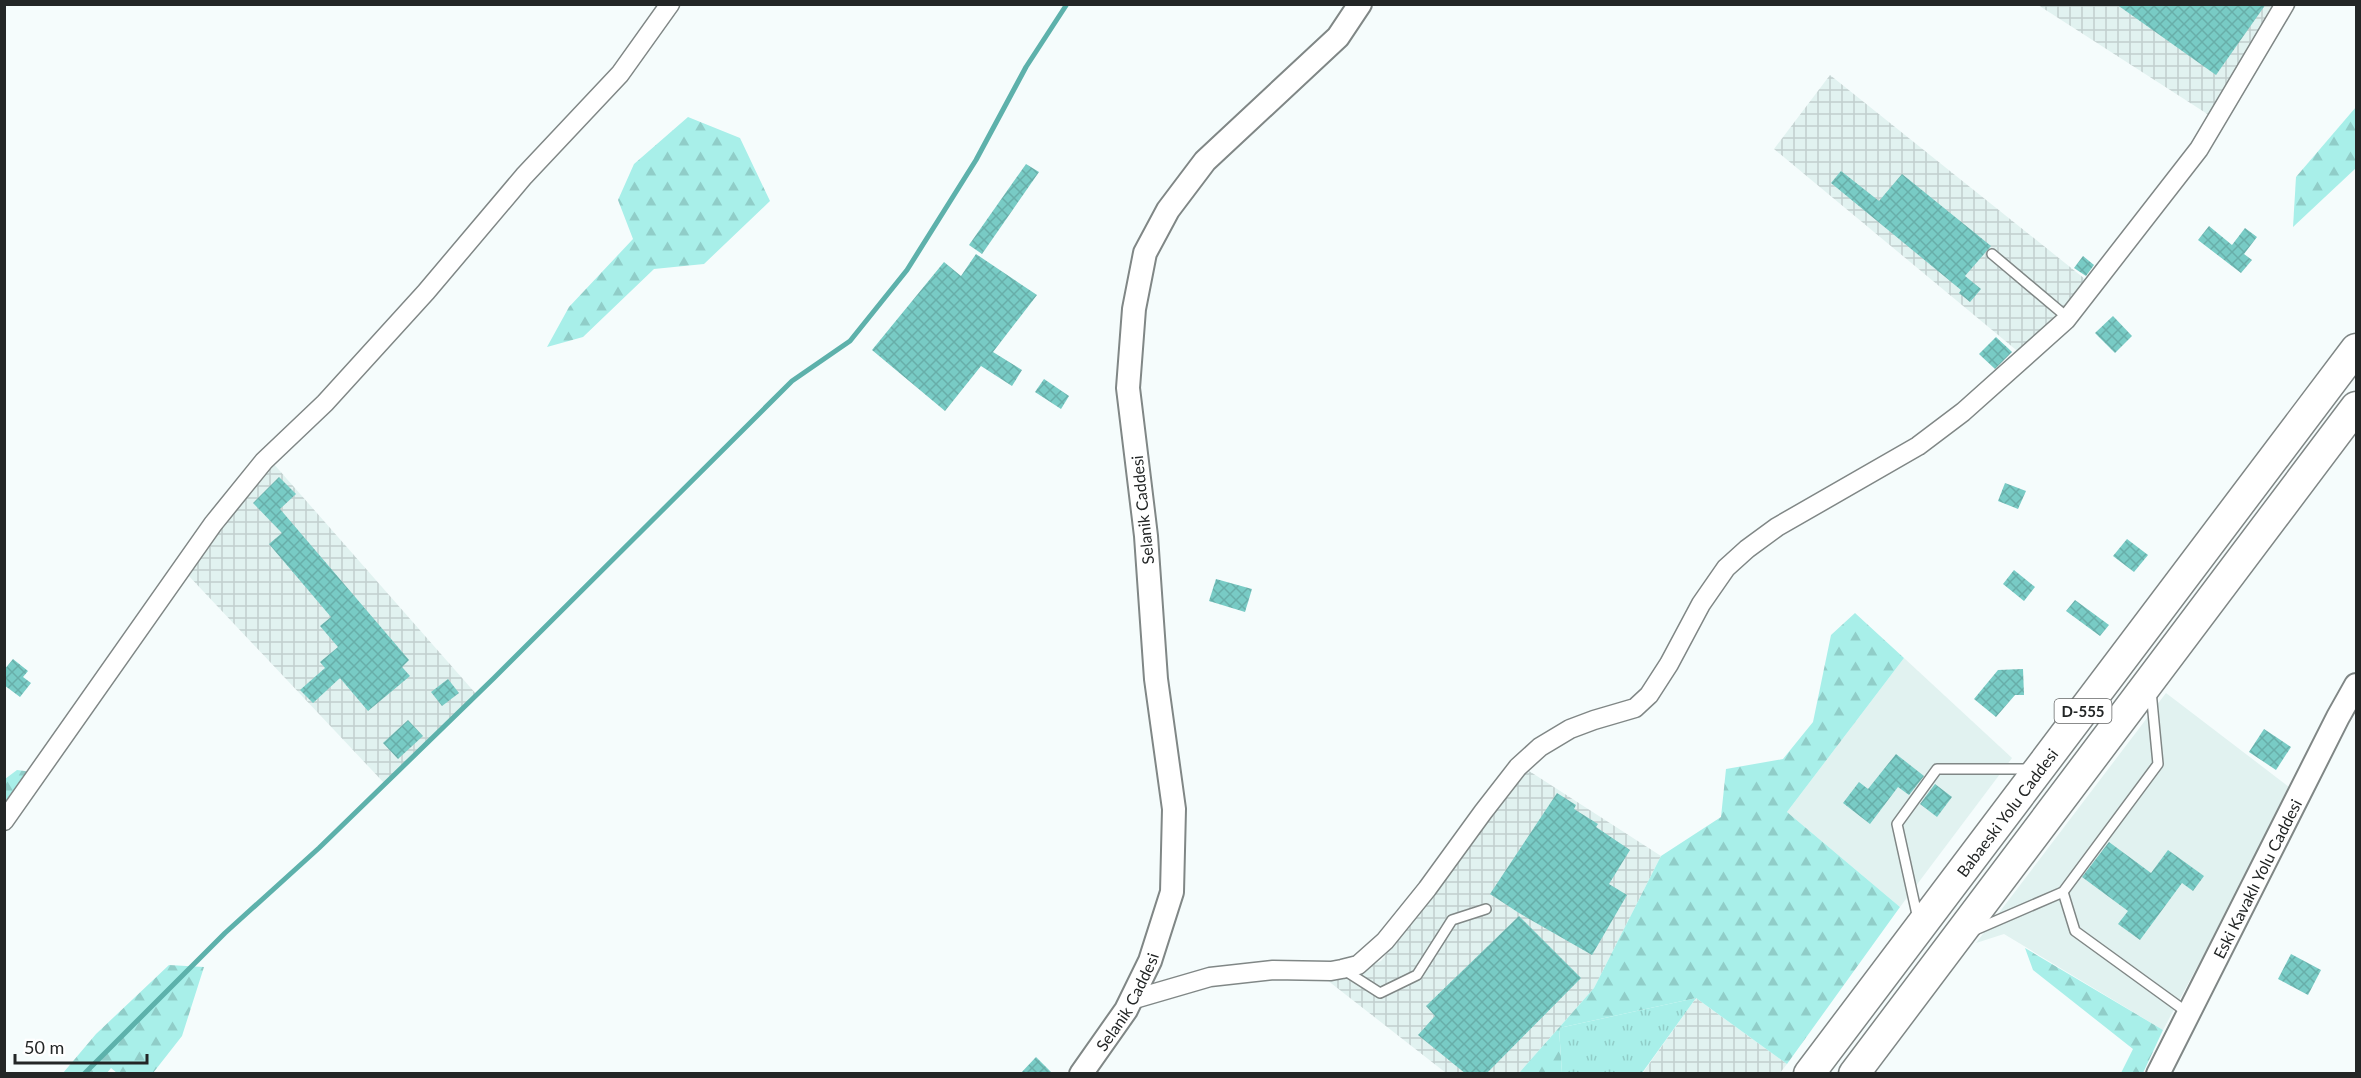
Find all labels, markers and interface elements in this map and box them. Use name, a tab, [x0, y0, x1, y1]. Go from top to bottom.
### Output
street label: Selanik Caddesi	[1127, 455, 1157, 565]
road number: D-555	[2054, 699, 2112, 723]
street label: Babaeski Yolu Caddesi	[1952, 744, 2061, 880]
street label: Eski Kavaklı Yolu Caddesi	[2209, 796, 2305, 961]
street label: Selanik Caddesi	[1091, 950, 1161, 1054]
scale bar	[15, 1027, 147, 1065]
text: 50 m	[24, 1036, 64, 1058]

